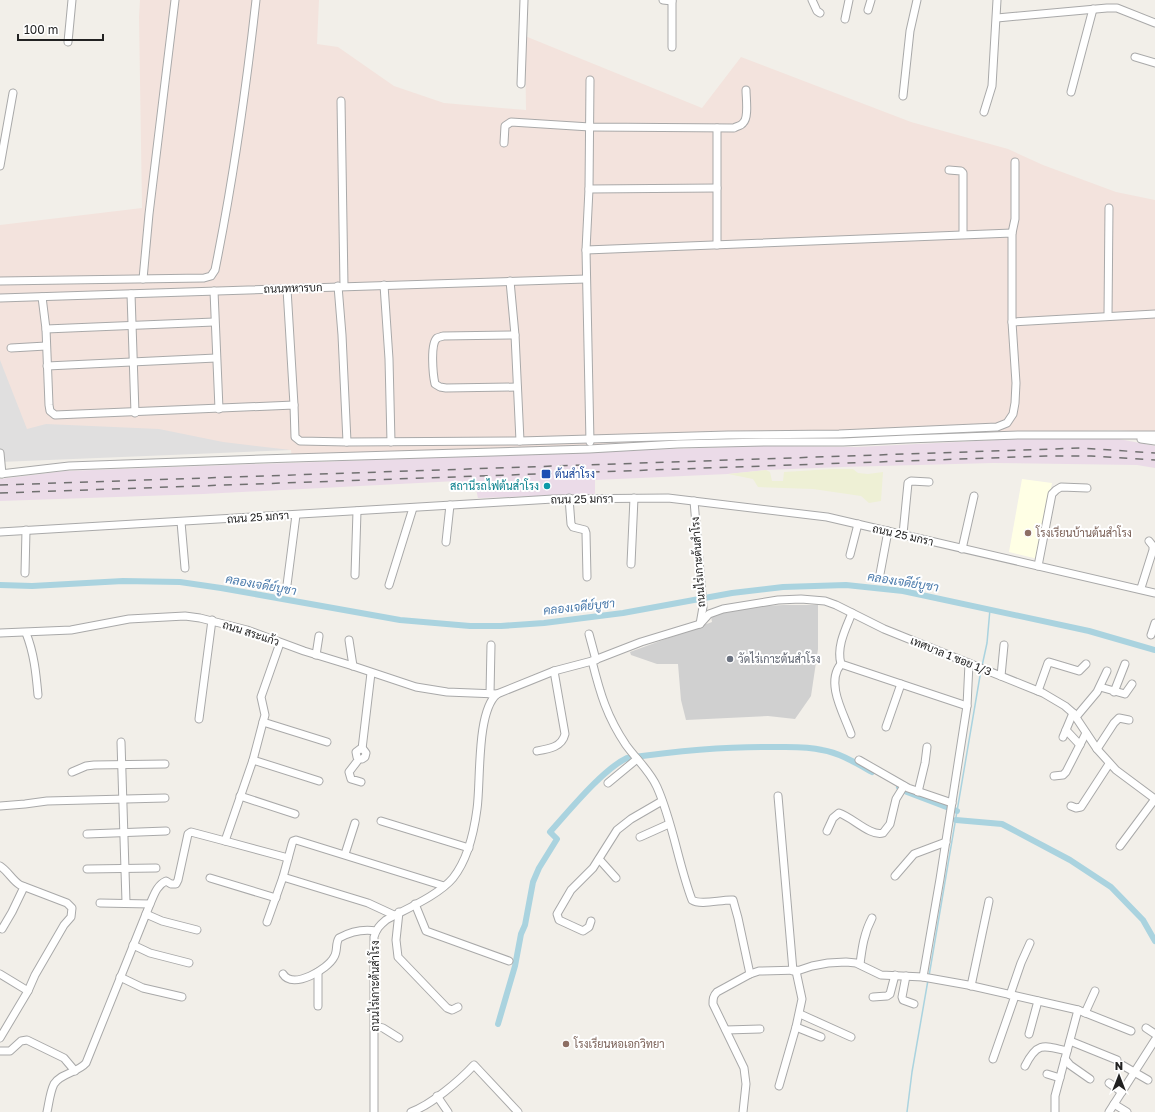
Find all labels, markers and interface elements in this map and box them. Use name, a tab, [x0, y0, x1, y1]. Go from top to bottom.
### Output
scale bar	[18, 16, 103, 42]
text: 100 m	[24, 22, 58, 37]
street label: ถนนทหารบก	[263, 280, 323, 295]
place label: ต้นสำโรง	[555, 466, 595, 480]
marker: ต้นสำโรง	[540, 468, 552, 480]
place label: สถานีรถไฟต้นสำโรง	[450, 478, 539, 492]
marker: สถานีรถไฟต้นสำโรง	[542, 481, 552, 491]
street label: ถนน 25 มกรา	[551, 491, 613, 506]
street label: ถนน 25 มกรา	[226, 508, 290, 525]
street label: ถนนไร่เกาะต้นสำโรง	[687, 516, 707, 608]
street label: ถนน 25 มกรา	[871, 521, 935, 548]
place label: โรงเรียนบ้านต้นสำโรง	[1035, 525, 1132, 539]
marker: โรงเรียนบ้านต้นสำโรง	[1023, 528, 1033, 538]
water label: คลองเจดีย์บูชา	[866, 568, 940, 596]
water label: คลองเจดีย์บูชา	[224, 571, 298, 599]
water label: คลองเจดีย์บูชา	[542, 595, 616, 619]
street label: ถนน สระแก้ว	[221, 617, 281, 648]
street label: เทศบาล 1 ซอย 1/3	[909, 633, 994, 678]
place label: วัดไร่เกาะต้นสำโรง	[738, 651, 821, 665]
marker: วัดไร่เกาะต้นสำโรง	[725, 654, 735, 664]
street label: ถนนไร่เกาะต้นสำโรง	[367, 941, 381, 1031]
place label: โรงเรียนหอเอกวิทยา	[573, 1036, 665, 1050]
marker: โรงเรียนหอเอกวิทยา	[561, 1039, 571, 1049]
north arrow	[1099, 1056, 1139, 1096]
text: N	[1115, 1059, 1123, 1072]

